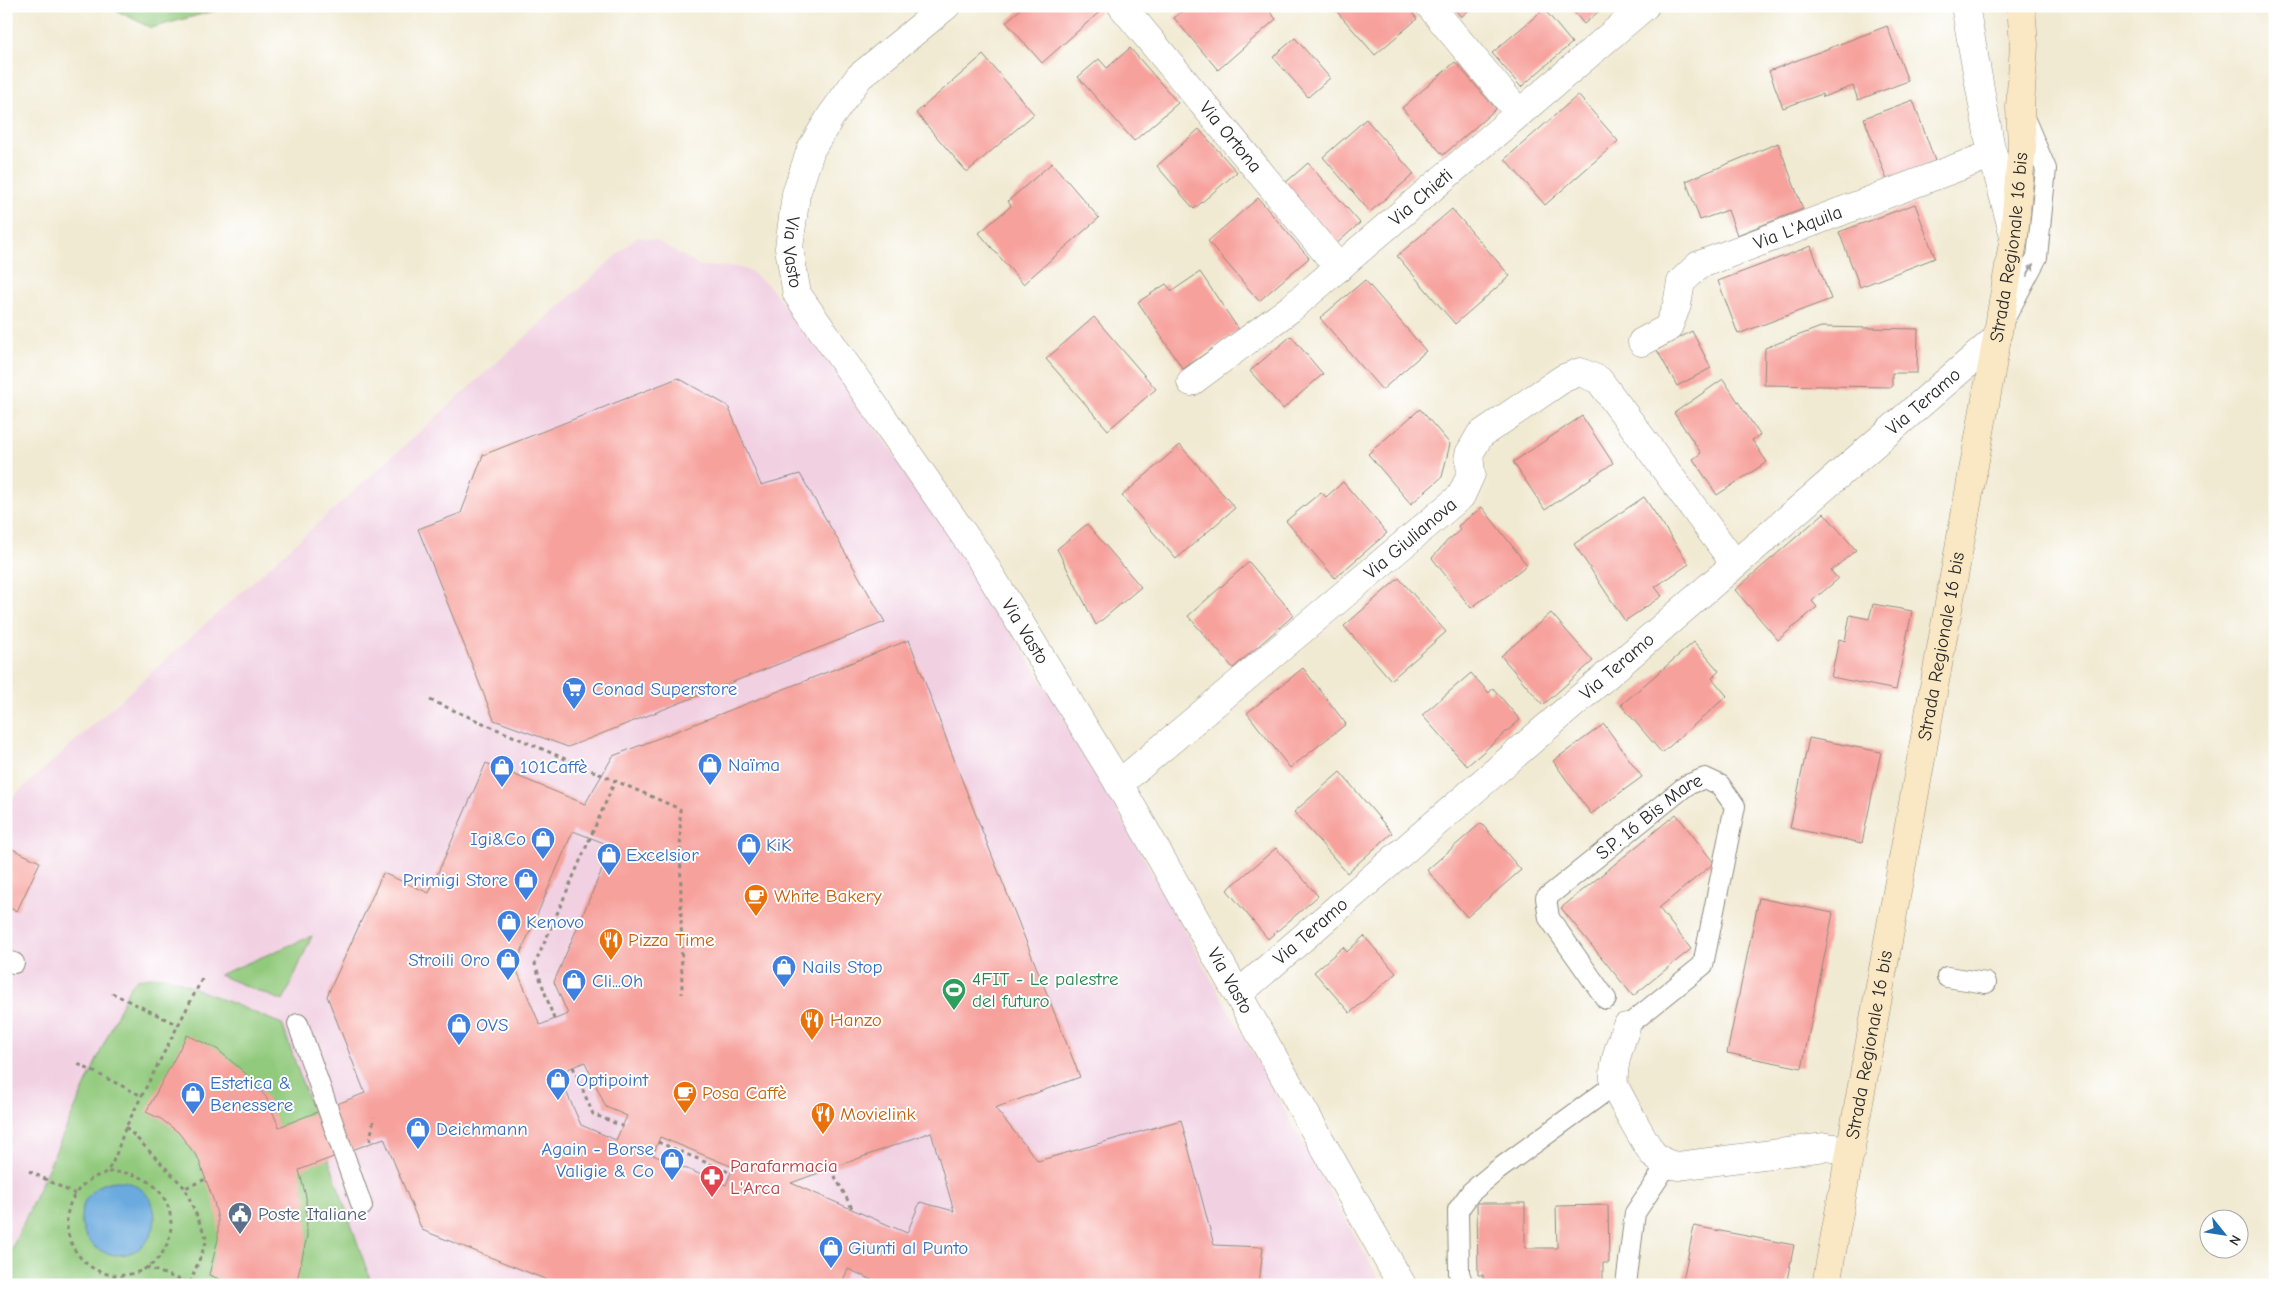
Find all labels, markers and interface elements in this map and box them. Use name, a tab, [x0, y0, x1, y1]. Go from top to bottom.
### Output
street label: Via Ortona	[1195, 97, 1266, 177]
street label: Strada Regionale 16 bis	[1985, 151, 2032, 344]
street label: Via Chieti	[1385, 164, 1457, 230]
street label: Via L'Aquila	[1751, 201, 1845, 254]
street label: Via Vasto	[778, 215, 807, 290]
one-way arrow	[2026, 263, 2034, 277]
street label: Via Teramo	[1882, 363, 1965, 440]
street label: Via Giulianova	[1360, 493, 1461, 584]
street label: Strada Regionale 16 bis	[1914, 550, 1969, 742]
street label: Via Vasto	[997, 595, 1054, 668]
street label: Via Teramo	[1575, 628, 1659, 705]
supermarket icon: Conad Superstore	[561, 676, 587, 710]
place label: Conad Superstore	[592, 678, 737, 700]
shop icon: Naïma	[697, 752, 723, 786]
shop icon: 101Caffè	[489, 754, 515, 788]
place label: Naïma	[728, 754, 780, 776]
place label: 101Caffè	[520, 756, 588, 778]
street label: S.P. 16 Bis Mare	[1592, 769, 1706, 865]
shop icon: Igi&Co	[530, 826, 556, 860]
place label: Igi&Co	[470, 828, 526, 850]
shop icon: KiK	[736, 832, 762, 866]
place label: KiK	[766, 834, 792, 856]
shop icon: Excelsior	[596, 842, 622, 876]
place label: Excelsior	[626, 844, 699, 866]
shop icon: Primigi Store	[513, 867, 539, 901]
place label: Primigi Store	[403, 869, 508, 891]
cafe icon: White Bakery	[743, 883, 769, 917]
place label: White Bakery	[774, 885, 882, 907]
street label: Via Teramo	[1269, 893, 1352, 969]
shop icon: Kenovo	[496, 909, 522, 943]
place label: Kenovo	[526, 911, 584, 933]
restaurant icon: Pizza Time	[598, 927, 624, 961]
place label: Pizza Time	[628, 929, 715, 951]
street label: Via Vasto	[1203, 944, 1258, 1018]
shop icon: Stroili Oro	[495, 947, 521, 981]
place label: Stroili Oro	[408, 949, 490, 971]
street label: Strada Regionale 16 bis	[1842, 949, 1897, 1141]
shop icon: Nails Stop	[771, 954, 797, 988]
place label: Nails Stop	[802, 956, 883, 978]
shop icon: Cli...Oh	[561, 968, 587, 1002]
place label: 4FIT - Le palestre del futuro	[972, 968, 1119, 1012]
place label: Cli...Oh	[592, 970, 643, 992]
sports icon: 4FIT - Le palestre del futuro	[941, 977, 967, 1011]
restaurant icon: Hanzo	[799, 1007, 825, 1041]
place label: Hanzo	[830, 1009, 882, 1031]
shop icon: OVS	[446, 1012, 472, 1046]
place label: OVS	[476, 1014, 509, 1036]
shop icon: Optipoint	[545, 1067, 571, 1101]
place label: Optipoint	[576, 1069, 649, 1091]
place label: Estetica & Benessere	[210, 1072, 293, 1116]
cafe icon: Posa Caffè	[672, 1080, 698, 1114]
shop icon: Estetica & Benessere	[180, 1081, 206, 1115]
place label: Posa Caffè	[702, 1082, 787, 1104]
restaurant icon: Movielink	[810, 1101, 836, 1135]
place label: Movielink	[840, 1103, 917, 1125]
shop icon: Deichmann	[405, 1116, 431, 1150]
place label: Deichmann	[436, 1118, 528, 1140]
place label: Again - Borse Valigie & Co	[541, 1138, 654, 1182]
shop icon: Again - Borse Valigie & Co	[659, 1147, 685, 1181]
place label: Parafarmacia L'Arca	[730, 1155, 838, 1199]
pharmacy icon: Parafarmacia L'Arca	[699, 1164, 725, 1198]
public building icon: Poste Italiane	[227, 1201, 253, 1235]
place label: Poste Italiane	[258, 1203, 367, 1225]
north arrow	[2198, 1208, 2248, 1258]
text: N	[2225, 1232, 2244, 1248]
shop icon: Giunti al Punto	[818, 1235, 844, 1269]
place label: Giunti al Punto	[848, 1237, 968, 1259]

